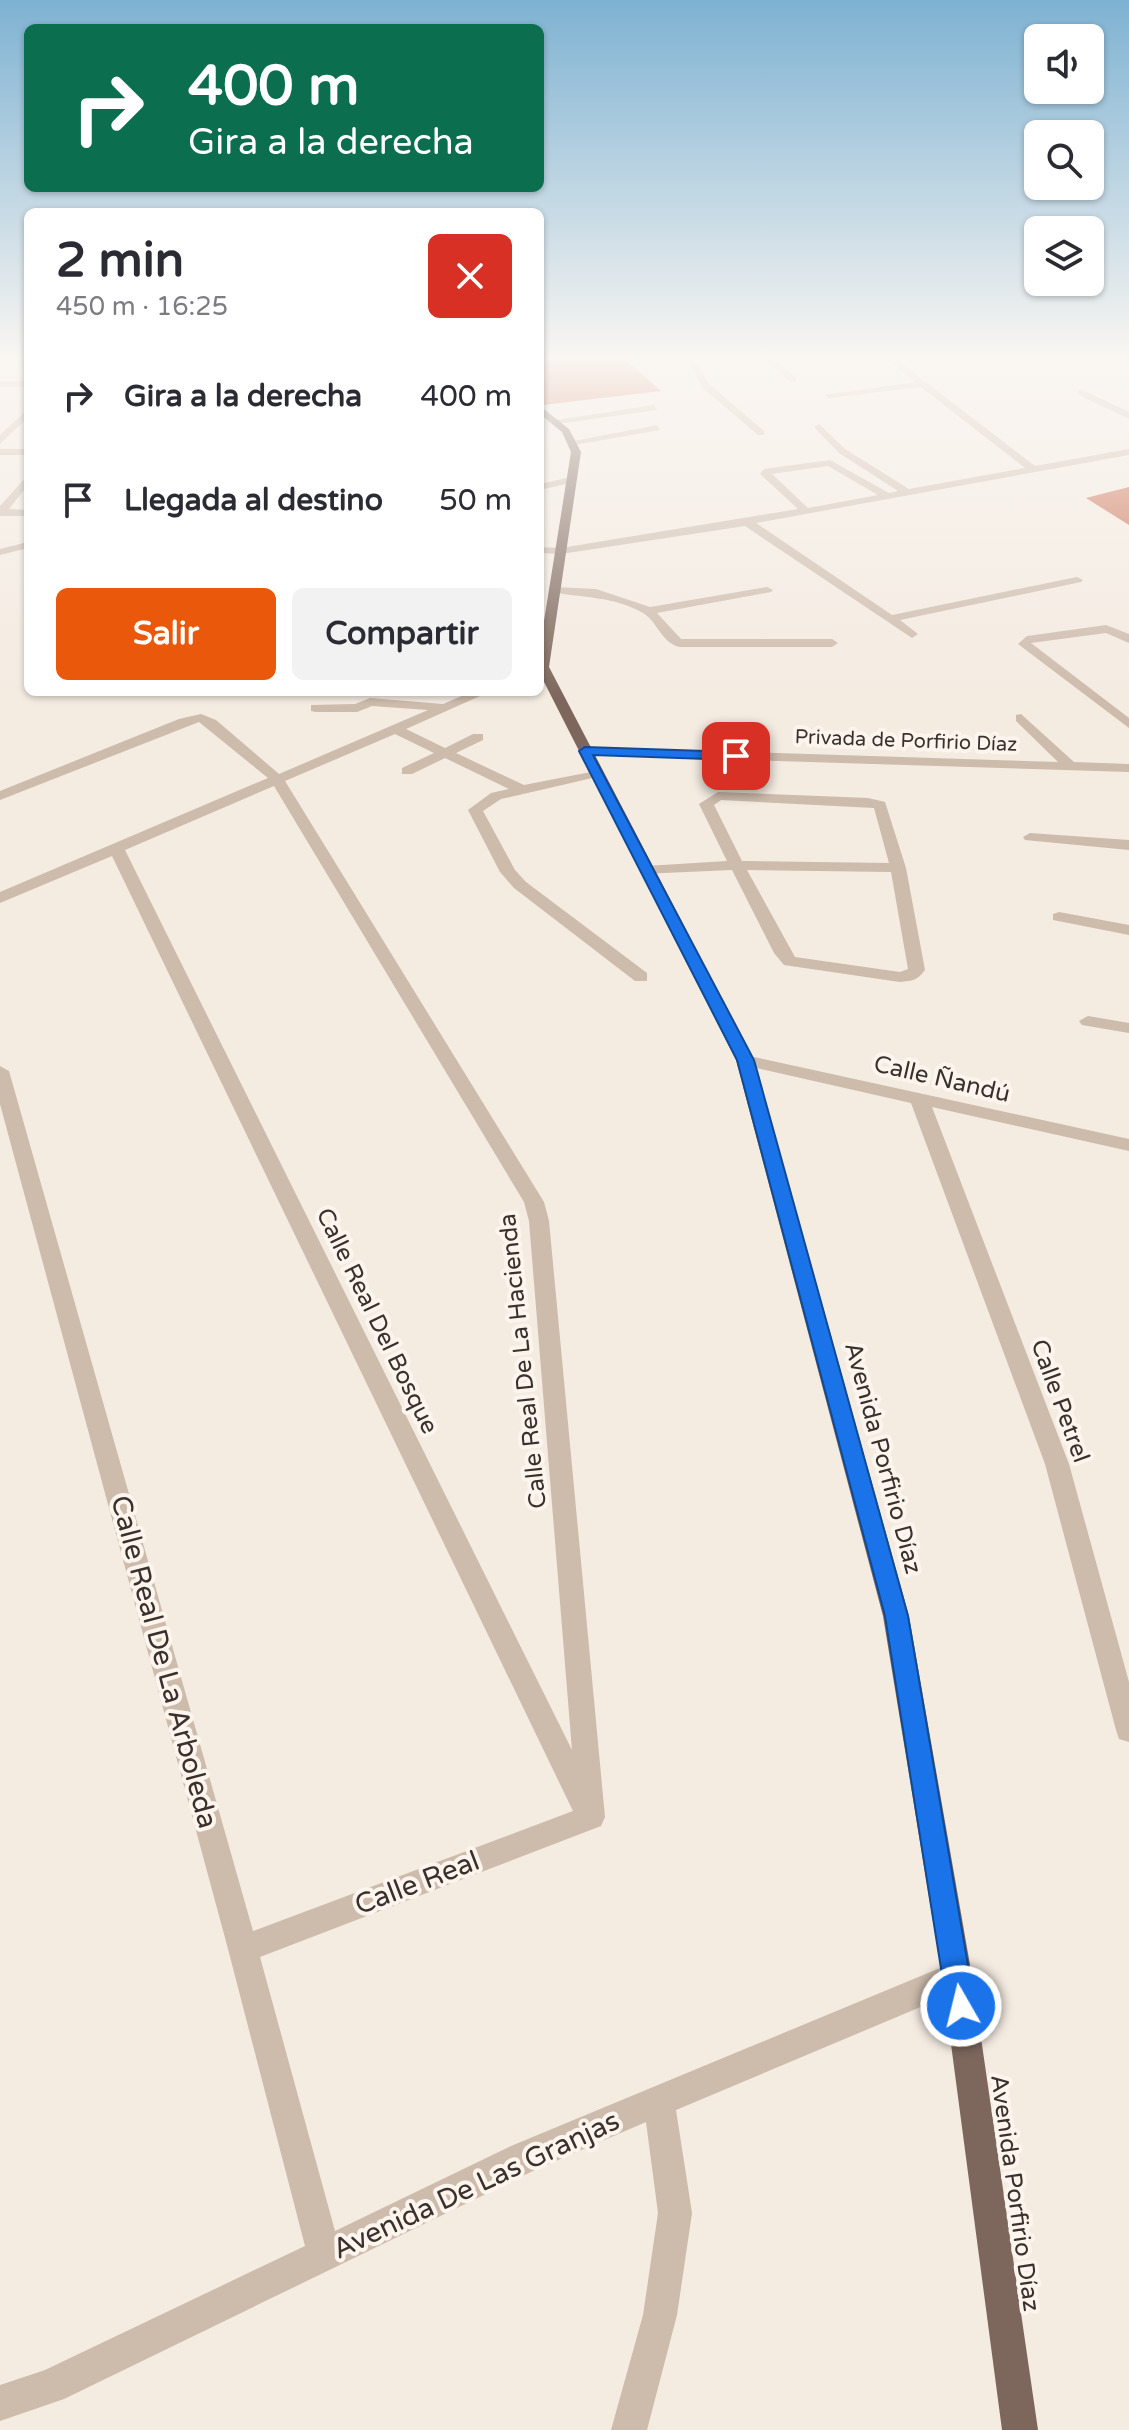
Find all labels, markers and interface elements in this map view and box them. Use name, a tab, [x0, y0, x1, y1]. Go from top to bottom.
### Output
map controls	[1024, 24, 1104, 296]
button: sound	[1024, 24, 1104, 104]
text: 400 m	[188, 53, 359, 120]
icon: right	[56, 56, 160, 160]
button: search	[1024, 120, 1104, 200]
text: Gira a la derecha	[188, 121, 474, 164]
button: layers	[1024, 216, 1104, 296]
text: 2 min	[56, 232, 184, 290]
button: close	[428, 234, 512, 318]
text: 450 m · 16:25	[56, 291, 228, 322]
icon: right	[56, 374, 100, 418]
text: Gira a la derecha	[124, 378, 362, 415]
text: 400 m	[420, 378, 512, 415]
icon: arrive	[56, 478, 100, 522]
text: Llegada al destino	[124, 482, 383, 519]
text: 50 m	[439, 482, 512, 519]
button: Salir	[56, 588, 276, 680]
button: Compartir	[292, 588, 512, 680]
pin	[702, 722, 770, 790]
street label: Privada de Porfirio Díaz	[794, 725, 1018, 757]
icon: arrive	[714, 734, 758, 778]
street label: Calle Ñandú	[871, 1049, 1013, 1109]
street label: Calle Real Del Bosque	[310, 1203, 444, 1439]
street label: Calle Real De La Hacienda	[493, 1212, 553, 1510]
street label: Calle Petrel	[1024, 1335, 1096, 1467]
street label: Avenida Porfirio Díaz	[838, 1339, 928, 1577]
street label: Calle Real De La Arboleda	[103, 1492, 225, 1832]
street label: Calle Real	[350, 1844, 484, 1922]
position arrow	[919, 1964, 1003, 2048]
street label: Avenida Porfirio Díaz	[984, 2073, 1046, 2313]
street label: Avenida De Las Granjas	[327, 2104, 625, 2266]

